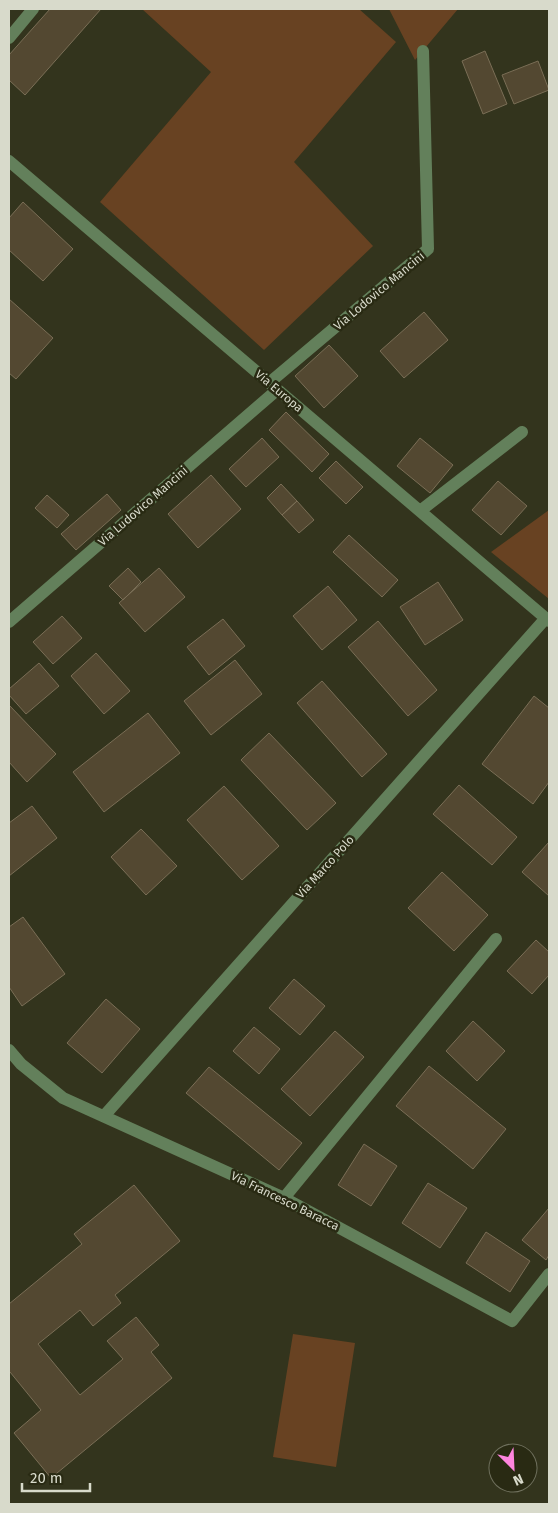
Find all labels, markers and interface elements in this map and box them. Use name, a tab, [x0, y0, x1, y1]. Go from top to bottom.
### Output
street label: Via Lodovico Mancini	[331, 249, 427, 333]
street label: Via Europa	[252, 367, 306, 415]
street label: Via Ludovico Mancini	[95, 463, 191, 549]
street label: Via Marco Polo	[293, 833, 357, 901]
street label: Via Francesco Baracca	[229, 1169, 341, 1233]
north arrow	[488, 1443, 538, 1493]
scale bar	[22, 1460, 90, 1492]
text: 20 m	[30, 1469, 63, 1487]
text: N	[510, 1470, 526, 1489]

